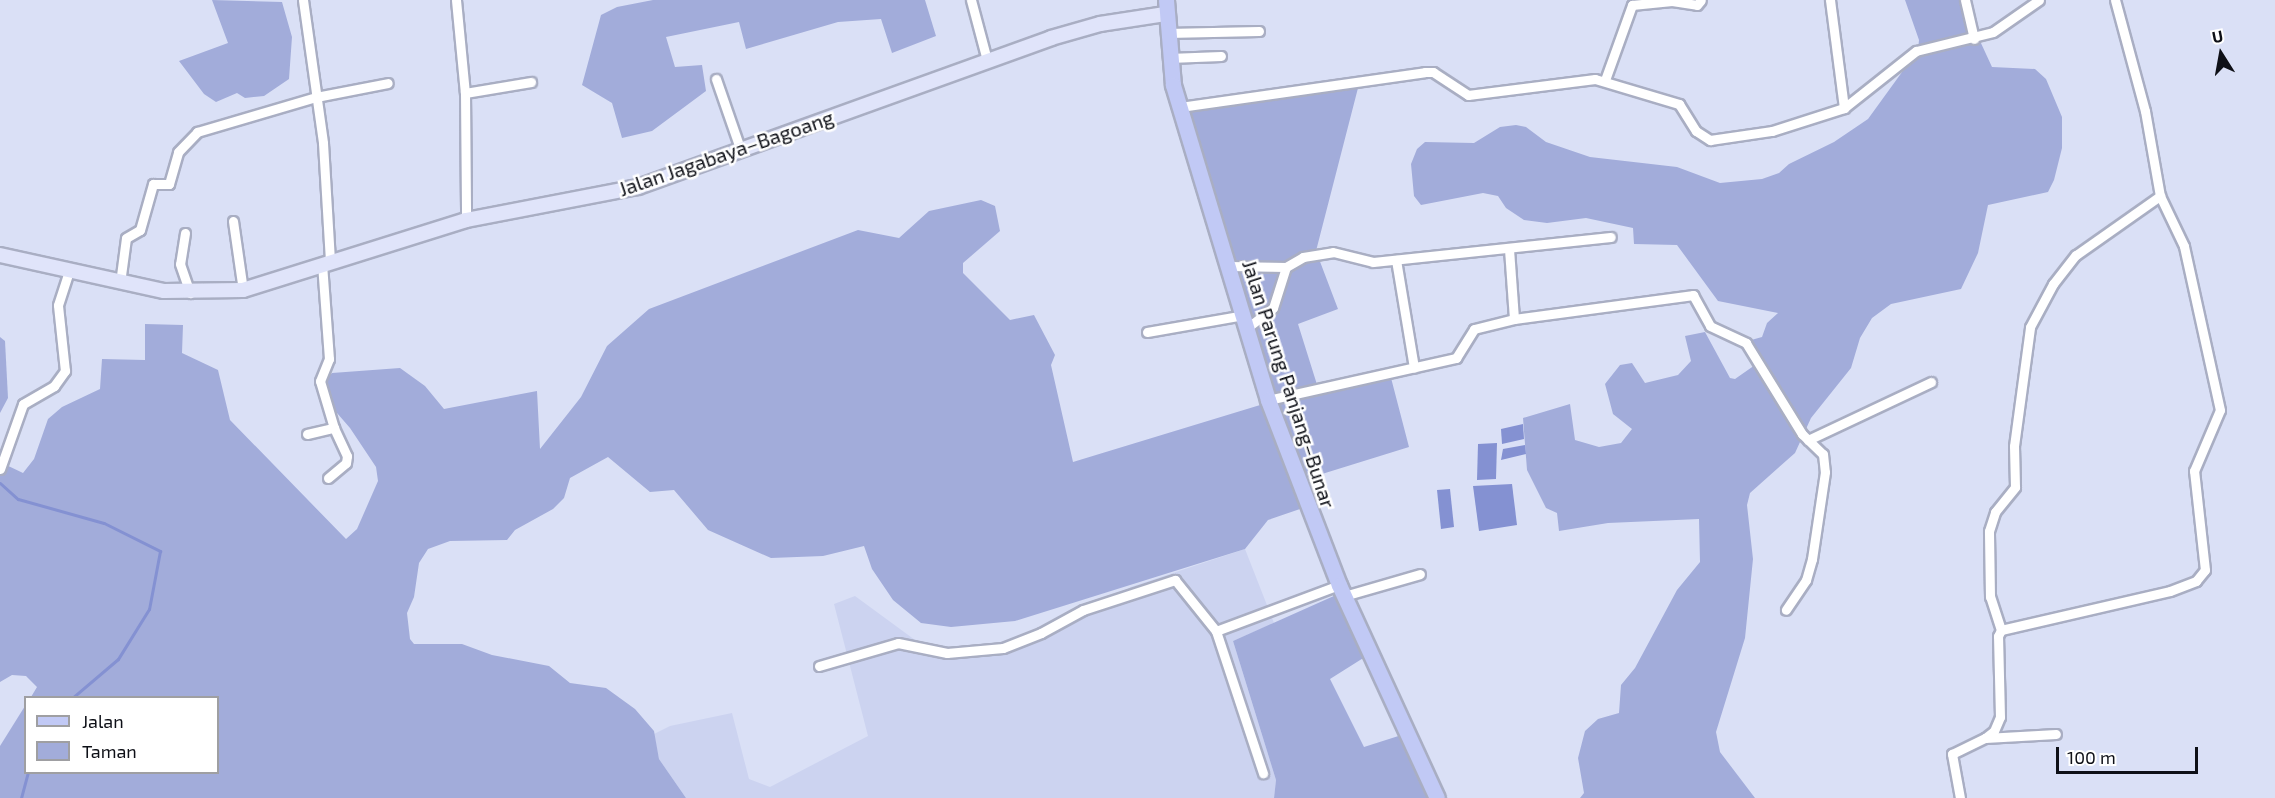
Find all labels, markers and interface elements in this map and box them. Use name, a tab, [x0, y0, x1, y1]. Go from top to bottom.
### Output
north arrow	[2191, 24, 2251, 84]
text: U	[2210, 25, 2225, 46]
street label: Jalan Jagabaya–Bagoang	[615, 105, 837, 201]
street label: Jalan Parung Panjang–Bunar	[1237, 257, 1341, 511]
legend	[24, 696, 219, 774]
text: Jalan	[82, 710, 124, 732]
scale bar	[2059, 735, 2202, 773]
text: Taman	[82, 740, 137, 762]
text: 100 m	[2067, 746, 2116, 768]

